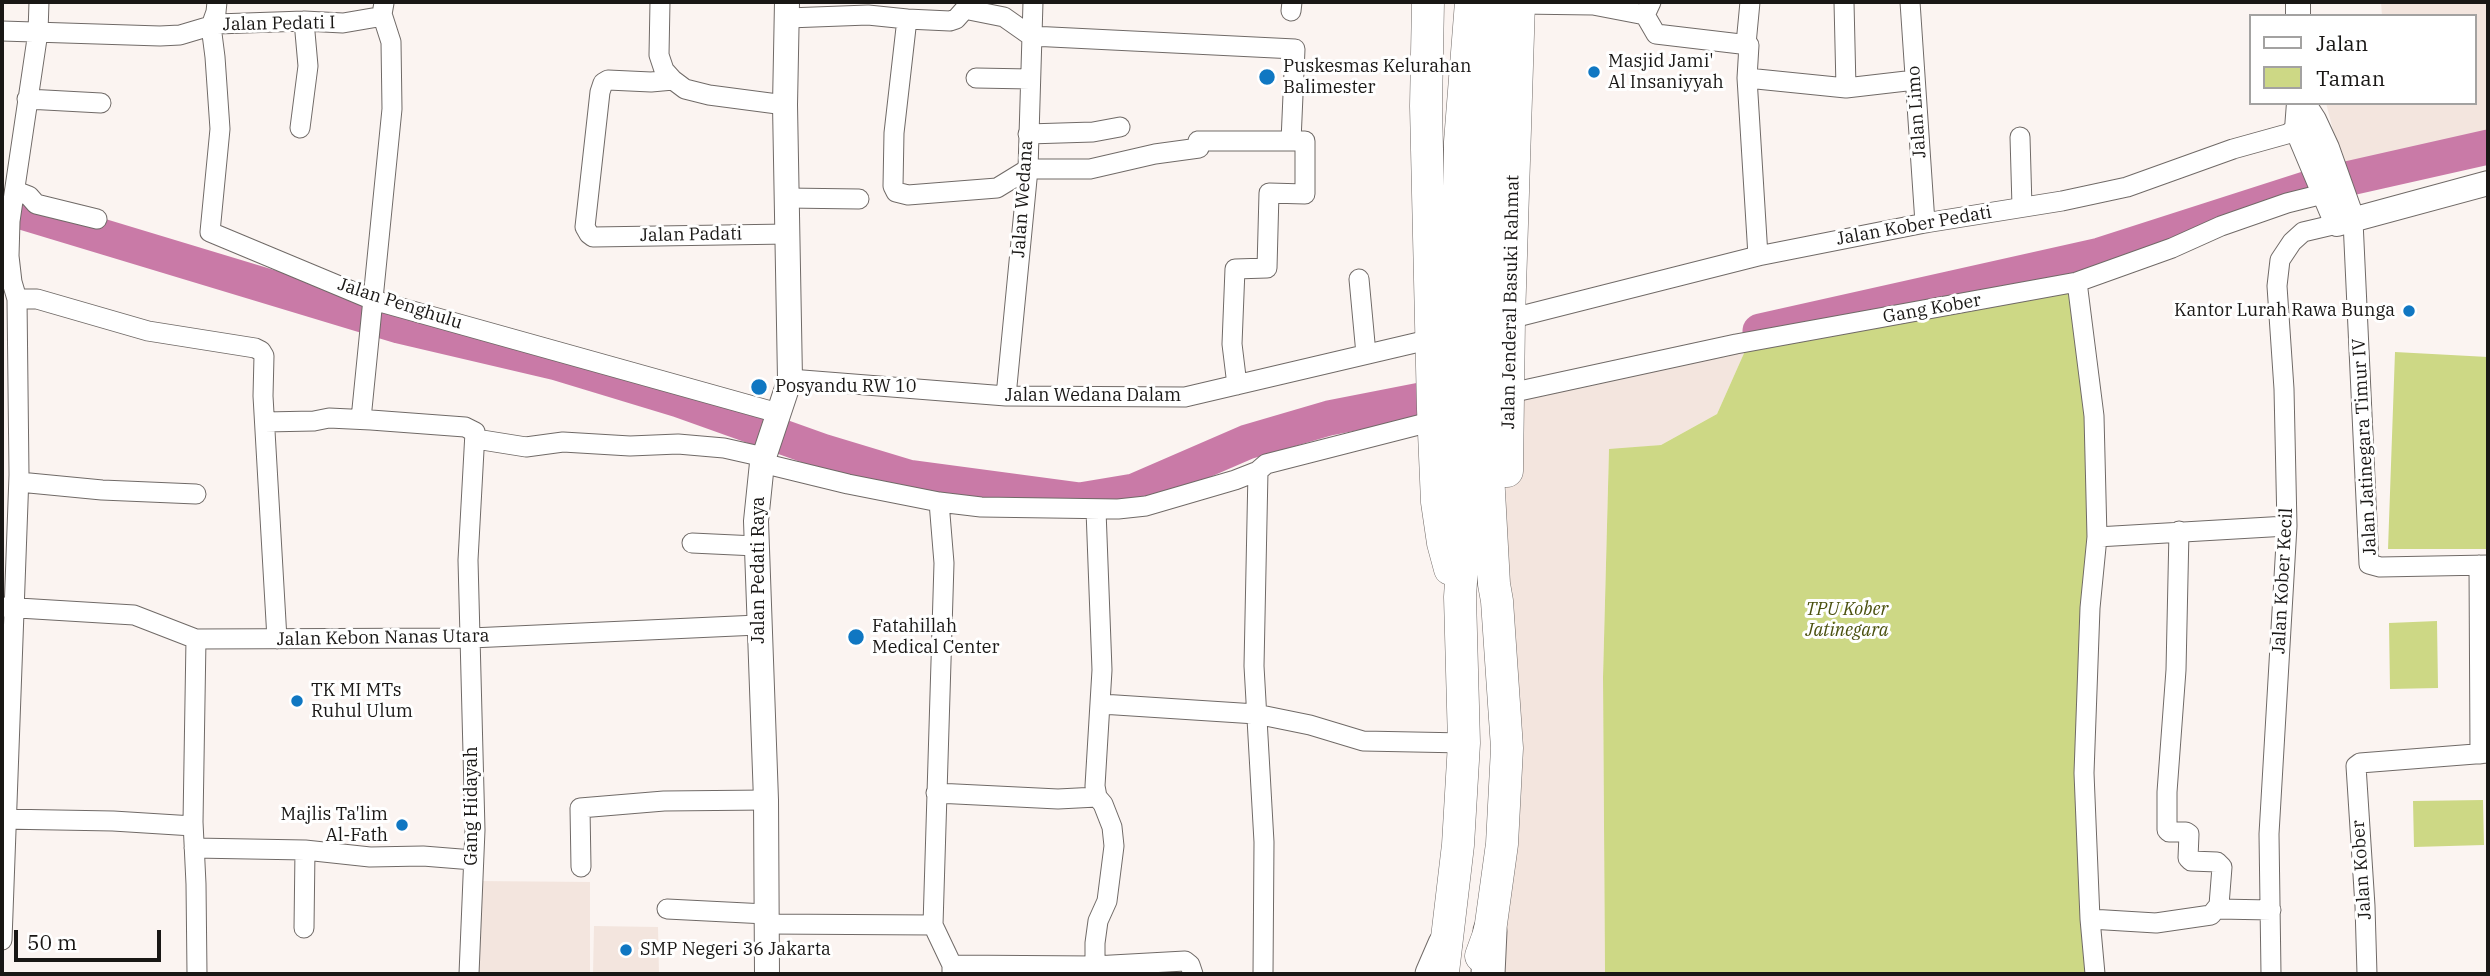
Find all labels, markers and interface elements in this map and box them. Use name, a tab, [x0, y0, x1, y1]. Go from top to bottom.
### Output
street label: Jalan Pedati I	[223, 12, 335, 36]
legend	[2248, 14, 2476, 105]
text: Jalan	[2316, 29, 2368, 57]
place label: Masjid Jami' Al Insaniyyah	[1608, 51, 1724, 94]
place label: Puskesmas Kelurahan Balimester	[1283, 56, 1472, 98]
marker: Masjid Jami' Al Insaniyyah	[1586, 64, 1602, 80]
text: Taman	[2316, 64, 2385, 92]
street label: Jalan Limo	[1903, 65, 1931, 159]
marker: Puskesmas Kelurahan Balimester	[1257, 67, 1277, 87]
street label: Jalan Wedana	[1008, 140, 1038, 258]
street label: Jalan Jenderal Basuki Rahmat	[1498, 175, 1524, 429]
street label: Jalan Kober Pedati	[1835, 202, 1993, 250]
street label: Jalan Padati	[640, 223, 742, 247]
street label: Jalan Penghulu	[335, 274, 465, 334]
street label: Gang Kober	[1881, 290, 1983, 328]
place label: Kantor Lurah Rawa Bunga	[2174, 300, 2395, 322]
marker: Kantor Lurah Rawa Bunga	[2401, 303, 2417, 319]
street label: Jalan Jatinegara Timur IV	[2349, 338, 2381, 556]
place label: Posyandu RW 10	[775, 376, 917, 398]
marker: Posyandu RW 10	[749, 377, 769, 397]
street label: Jalan Wedana Dalam	[1005, 385, 1181, 407]
street label: Jalan Pedati Raya	[748, 496, 770, 644]
street label: Jalan Kober Kecil	[2268, 507, 2298, 655]
park label: TPU Kober Jatinegara	[1806, 599, 1888, 642]
place label: Fatahillah Medical Center	[872, 616, 999, 658]
street label: Jalan Kebon Nanas Utara	[276, 625, 490, 651]
marker: Fatahillah Medical Center	[846, 627, 866, 647]
place label: TK MI MTs Ruhul Ulum	[311, 680, 413, 722]
marker: TK MI MTs Ruhul Ulum	[289, 693, 305, 709]
street label: Gang Hidayah	[461, 746, 483, 866]
place label: Majlis Ta'lim Al-Fath	[281, 804, 388, 846]
marker: Majlis Ta'lim Al-Fath	[394, 817, 410, 833]
street label: Jalan Kober	[2348, 819, 2376, 921]
scale bar	[18, 916, 164, 960]
text: 50 m	[27, 928, 77, 956]
place label: SMP Negeri 36 Jakarta	[640, 939, 831, 961]
marker: SMP Negeri 36 Jakarta	[618, 942, 634, 958]

